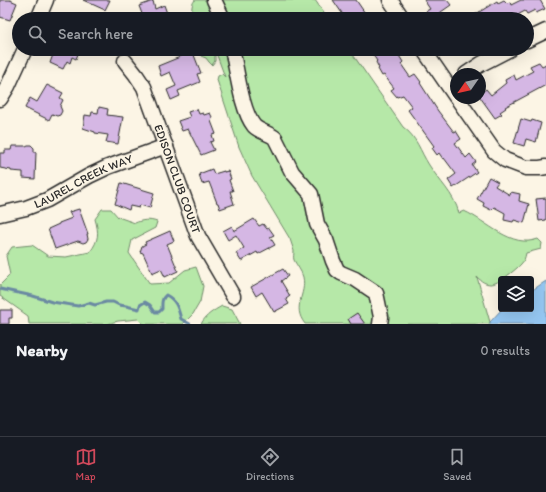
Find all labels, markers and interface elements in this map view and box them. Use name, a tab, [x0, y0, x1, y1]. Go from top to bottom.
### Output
search box	[12, 12, 534, 56]
icon: search	[26, 23, 48, 45]
text: Search here	[58, 25, 133, 43]
north arrow	[450, 68, 486, 104]
street label: EDISON CLUB COURT	[151, 123, 204, 236]
street label: LAUREL CREEK WAY	[32, 152, 135, 211]
map controls	[498, 276, 534, 312]
button: layers	[498, 276, 534, 312]
text: Nearby	[16, 340, 68, 360]
text: 0 results	[480, 343, 530, 358]
tab: Map	[75, 446, 97, 483]
tab: Directions	[246, 446, 294, 483]
tab: Saved	[443, 446, 471, 483]

